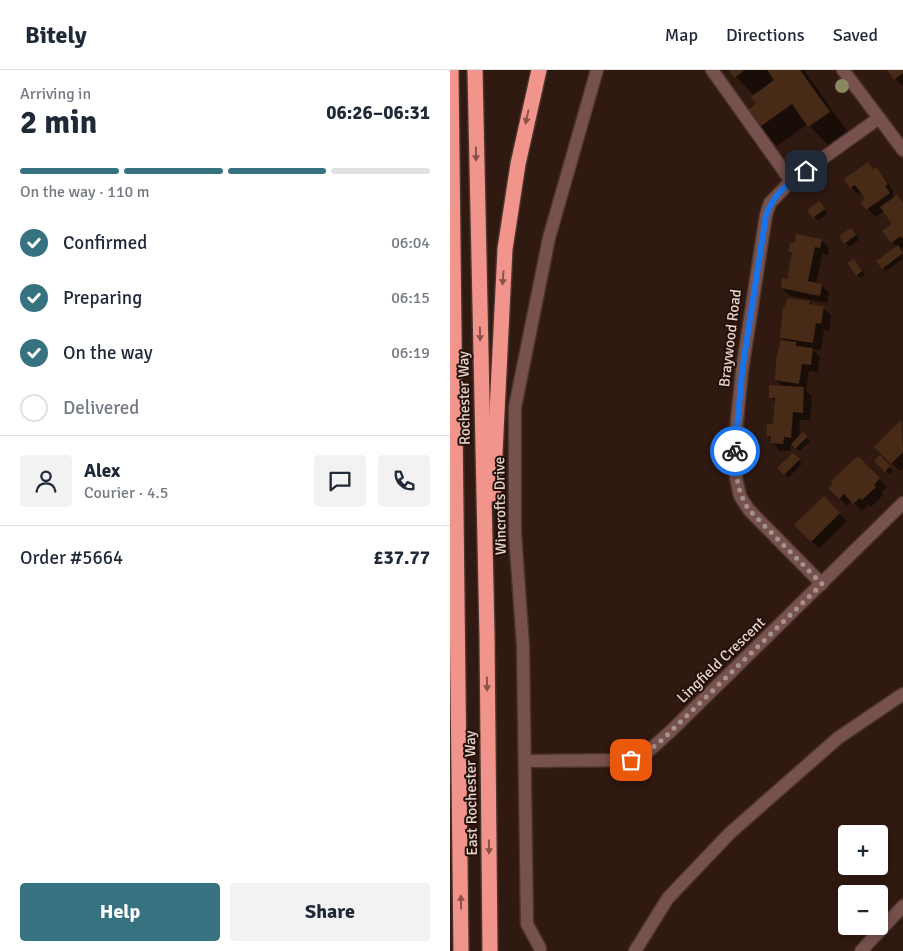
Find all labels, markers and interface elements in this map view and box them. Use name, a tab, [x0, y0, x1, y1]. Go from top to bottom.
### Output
text: Bitely	[25, 20, 87, 50]
text: Map	[665, 24, 698, 46]
text: Directions	[726, 24, 805, 46]
text: Saved	[833, 24, 878, 46]
text: Arriving in	[20, 84, 91, 104]
text: 06:26–06:31	[326, 101, 430, 125]
text: 2 min	[20, 103, 97, 142]
one-way arrow	[523, 110, 531, 125]
one-way arrow	[473, 146, 481, 162]
pin	[785, 150, 827, 192]
icon: home	[792, 157, 820, 185]
text: On the way · 110 m	[20, 182, 150, 202]
icon: check	[20, 229, 48, 257]
text: Confirmed	[63, 231, 147, 255]
text: 06:04	[391, 233, 430, 253]
one-way arrow	[499, 270, 507, 286]
icon: check	[20, 284, 48, 312]
text: Preparing	[63, 286, 142, 310]
text: 06:15	[391, 288, 430, 308]
street label: Braywood Road	[715, 288, 745, 388]
one-way arrow	[477, 326, 485, 342]
icon: check	[20, 339, 48, 367]
text: On the way	[63, 341, 153, 365]
text: 06:19	[391, 343, 430, 363]
street label: Rochester Way	[454, 351, 474, 445]
text: Delivered	[63, 396, 139, 420]
courier	[710, 426, 760, 476]
icon: bike	[721, 437, 749, 465]
button: person	[20, 455, 72, 507]
button: chat	[314, 455, 366, 507]
button: phone	[378, 455, 430, 507]
street label: Wincrofts Drive	[490, 457, 510, 555]
text: Alex	[84, 459, 120, 483]
text: Courier · 4.5	[84, 483, 168, 503]
text: Order #5664	[20, 546, 123, 570]
text: £37.77	[373, 546, 430, 570]
street label: Lingfield Crescent	[673, 613, 769, 707]
one-way arrow	[484, 676, 492, 692]
street label: East Rochester Way	[461, 730, 481, 856]
pin	[610, 739, 652, 781]
icon: bag	[617, 746, 645, 774]
map controls	[838, 825, 888, 935]
button: +	[838, 825, 888, 875]
one-way arrow	[485, 839, 493, 855]
button: Help	[20, 883, 220, 941]
button: Share	[230, 883, 430, 941]
button: −	[838, 885, 888, 935]
one-way arrow	[457, 894, 465, 910]

